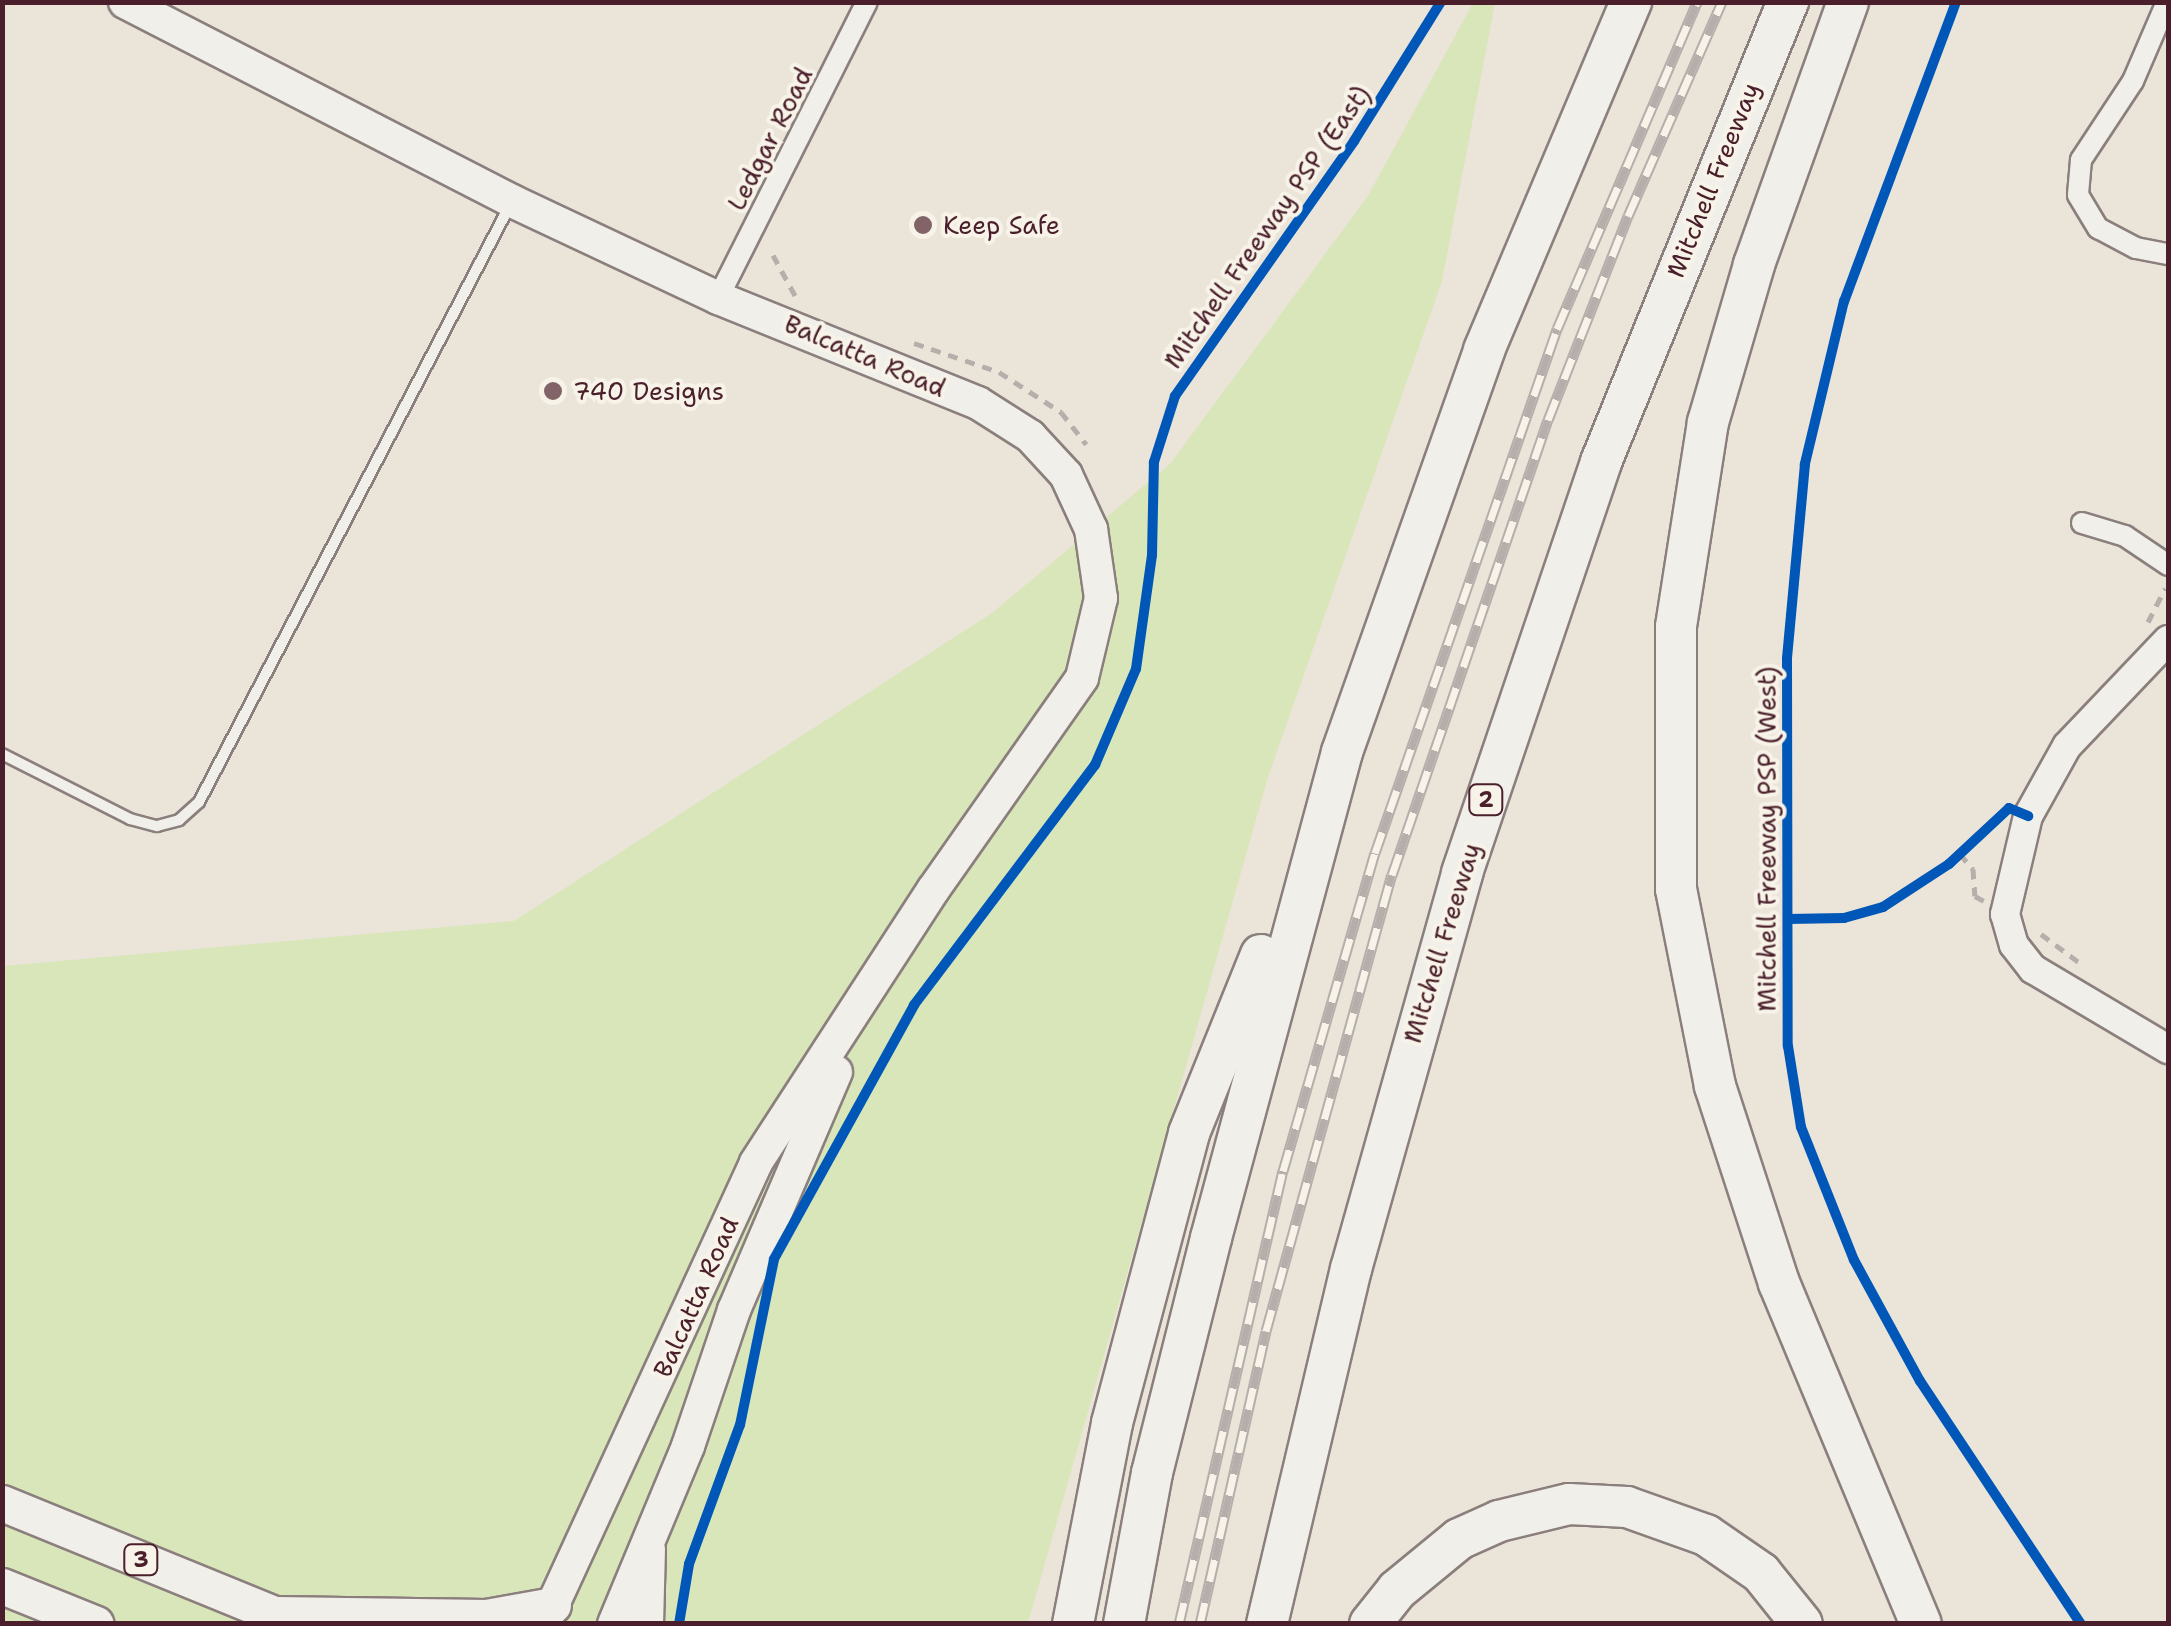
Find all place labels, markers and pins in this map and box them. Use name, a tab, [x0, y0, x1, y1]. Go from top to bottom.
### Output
place label: Keep Safe	[943, 210, 1060, 240]
marker: Keep Safe	[912, 214, 934, 236]
place label: 740 Designs	[573, 376, 724, 406]
marker: 740 Designs	[542, 380, 564, 402]

